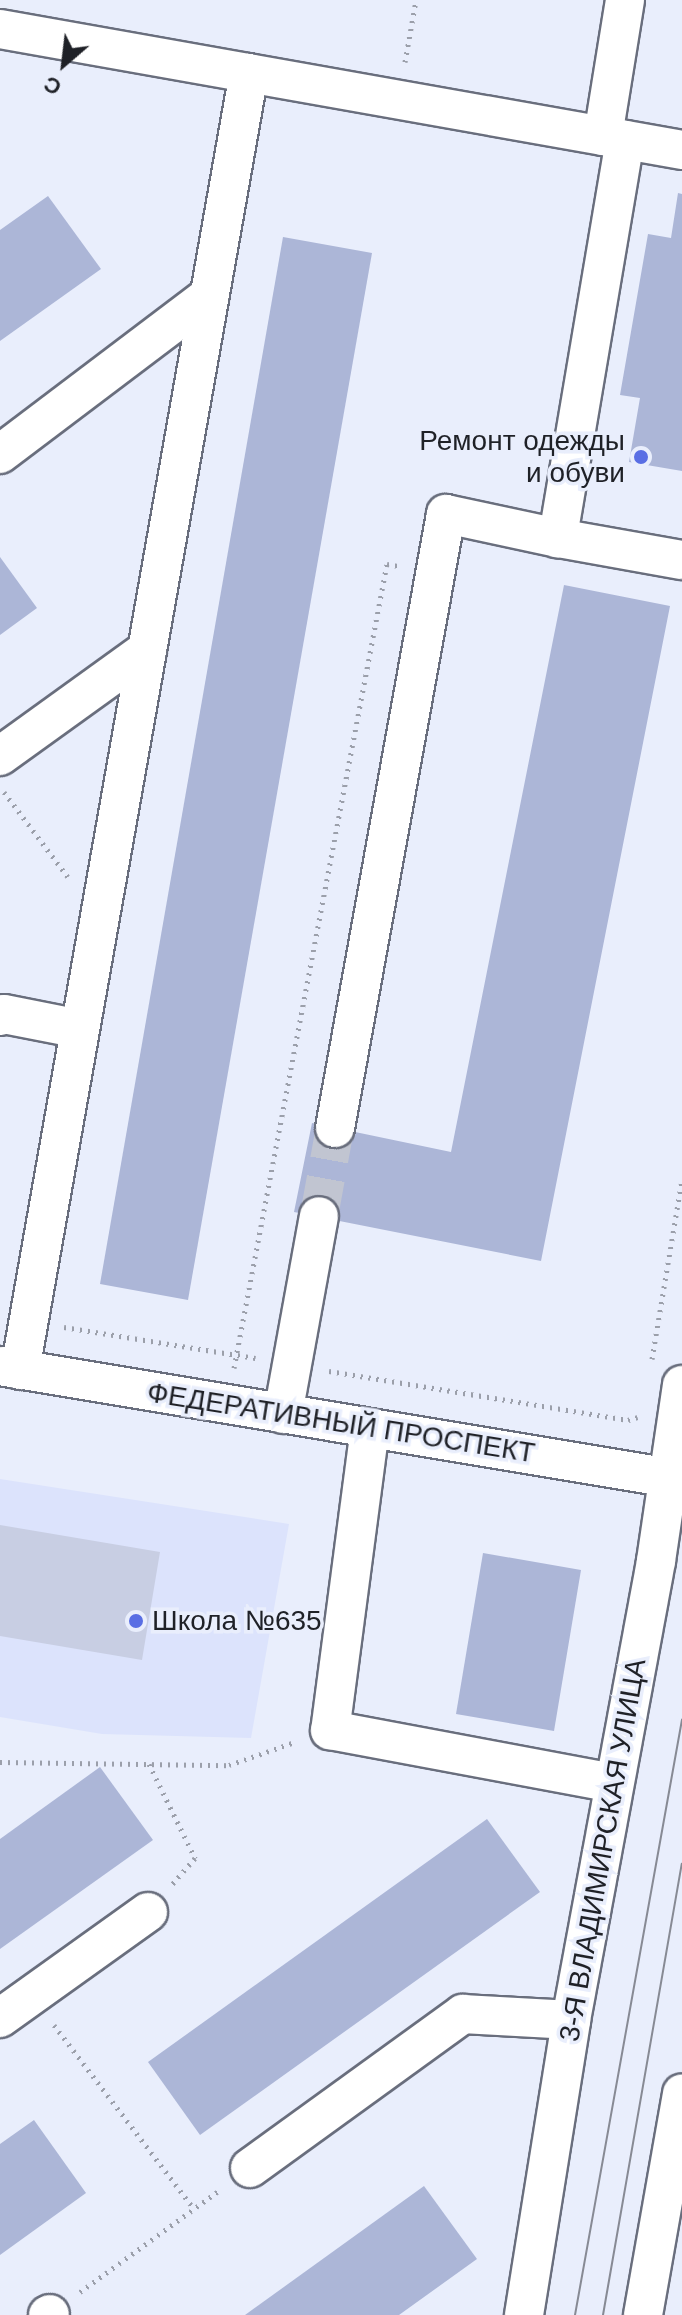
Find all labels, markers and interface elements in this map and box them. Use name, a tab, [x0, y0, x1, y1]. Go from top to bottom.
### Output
north arrow	[24, 24, 104, 104]
text: С	[40, 71, 65, 100]
place label: Ремонт одежды и обуви	[419, 424, 625, 490]
marker: Ремонт одежды и обуви	[632, 448, 650, 466]
street label: ФЕДЕРАТИВНЫЙ ПРОСПЕКТ	[145, 1376, 537, 1470]
place label: Школа №635	[152, 1604, 322, 1638]
marker: Школа №635	[127, 1612, 145, 1630]
street label: 3-Я ВЛАДИМИРСКАЯ УЛИЦА	[553, 1656, 653, 2044]

